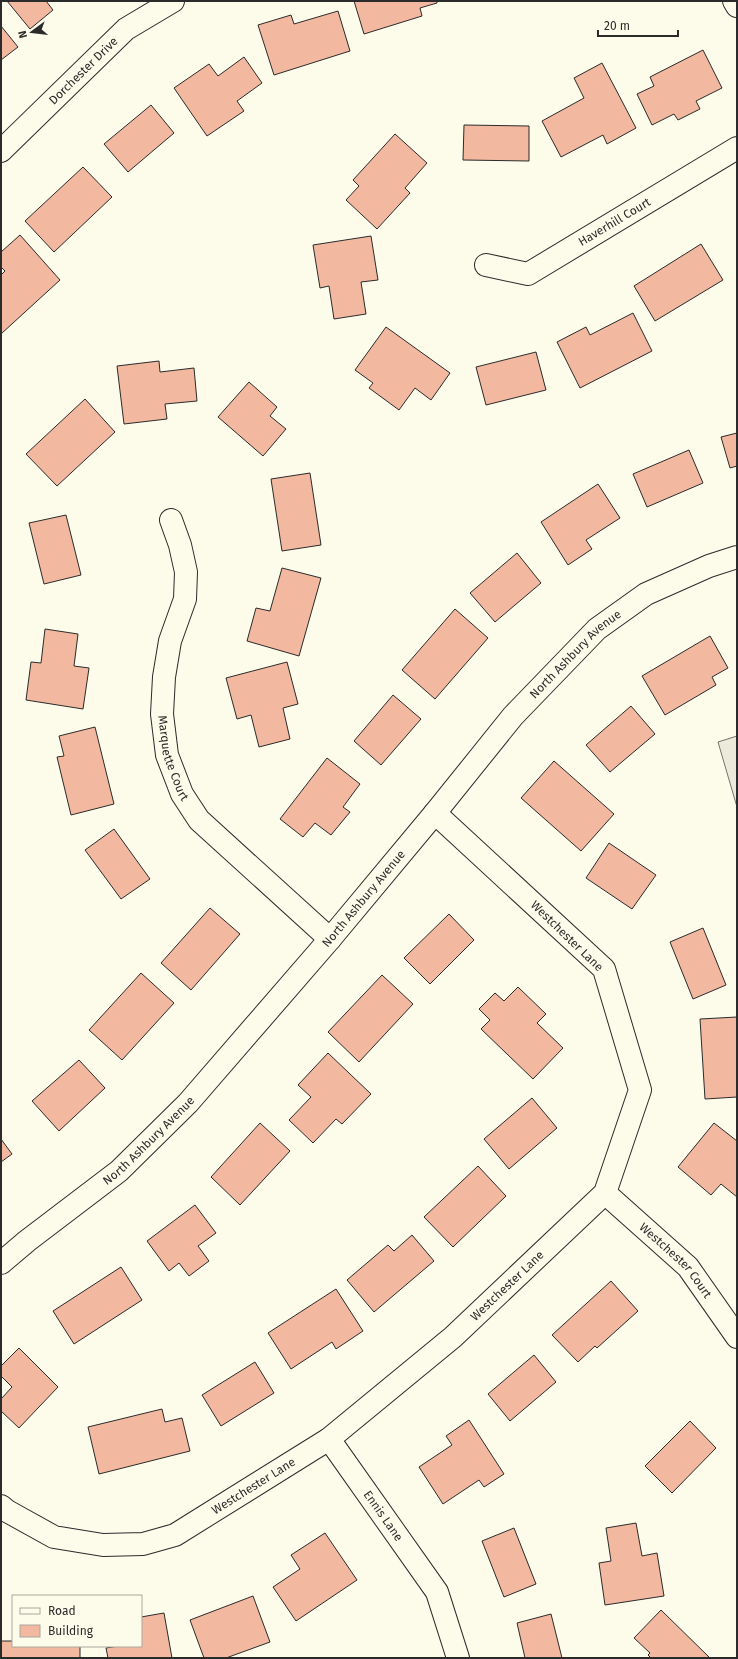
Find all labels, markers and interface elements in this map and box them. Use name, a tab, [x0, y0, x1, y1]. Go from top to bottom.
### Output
north arrow	[12, 12, 52, 52]
scale bar	[598, 12, 678, 38]
text: 20 m	[604, 19, 630, 33]
text: N	[16, 29, 30, 40]
street label: Dorchester Drive	[46, 34, 121, 107]
street label: Haverhill Court	[576, 194, 654, 249]
street label: North Ashbury Avenue	[527, 607, 624, 701]
street label: Marquette Court	[155, 714, 192, 804]
street label: North Ashbury Avenue	[319, 847, 408, 950]
street label: Westchester Lane	[528, 898, 606, 974]
street label: North Ashbury Avenue	[100, 1094, 197, 1188]
street label: Westchester Court	[637, 1220, 715, 1301]
street label: Westchester Lane	[468, 1248, 547, 1324]
street label: Westchester Lane	[209, 1455, 298, 1517]
street label: Ennis Lane	[361, 1488, 406, 1544]
legend	[12, 1595, 142, 1647]
text: Road	[48, 1604, 76, 1618]
text: Building	[48, 1624, 94, 1638]

